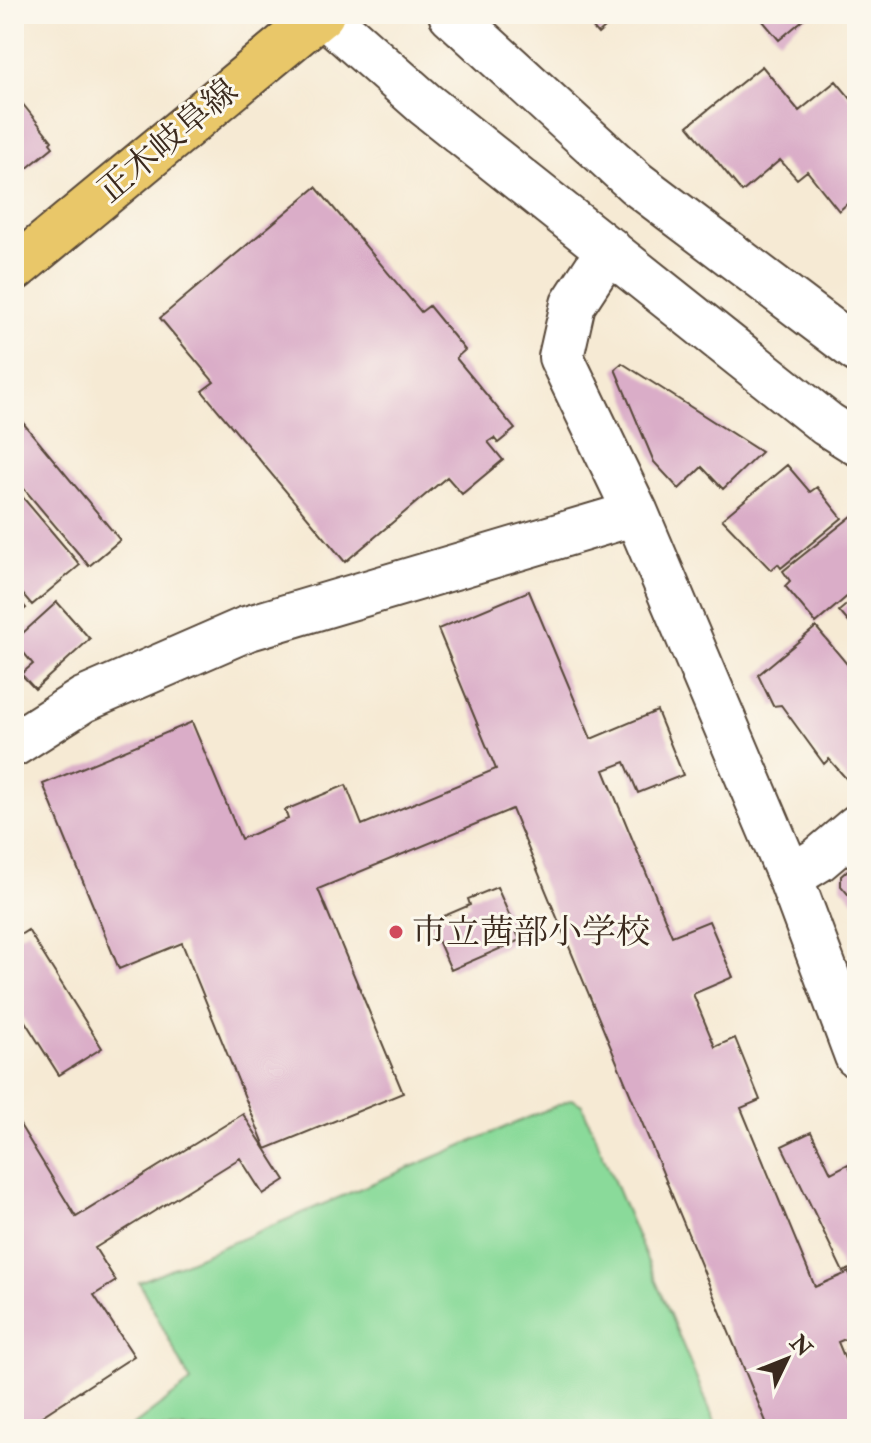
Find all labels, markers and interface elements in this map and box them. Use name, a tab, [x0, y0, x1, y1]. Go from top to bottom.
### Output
street label: 正木岐阜線	[89, 70, 247, 212]
place label: 市立茜部小学校	[412, 911, 650, 954]
marker: 市立茜部小学校	[387, 923, 405, 941]
north arrow	[747, 1319, 827, 1399]
text: N	[783, 1329, 818, 1363]

